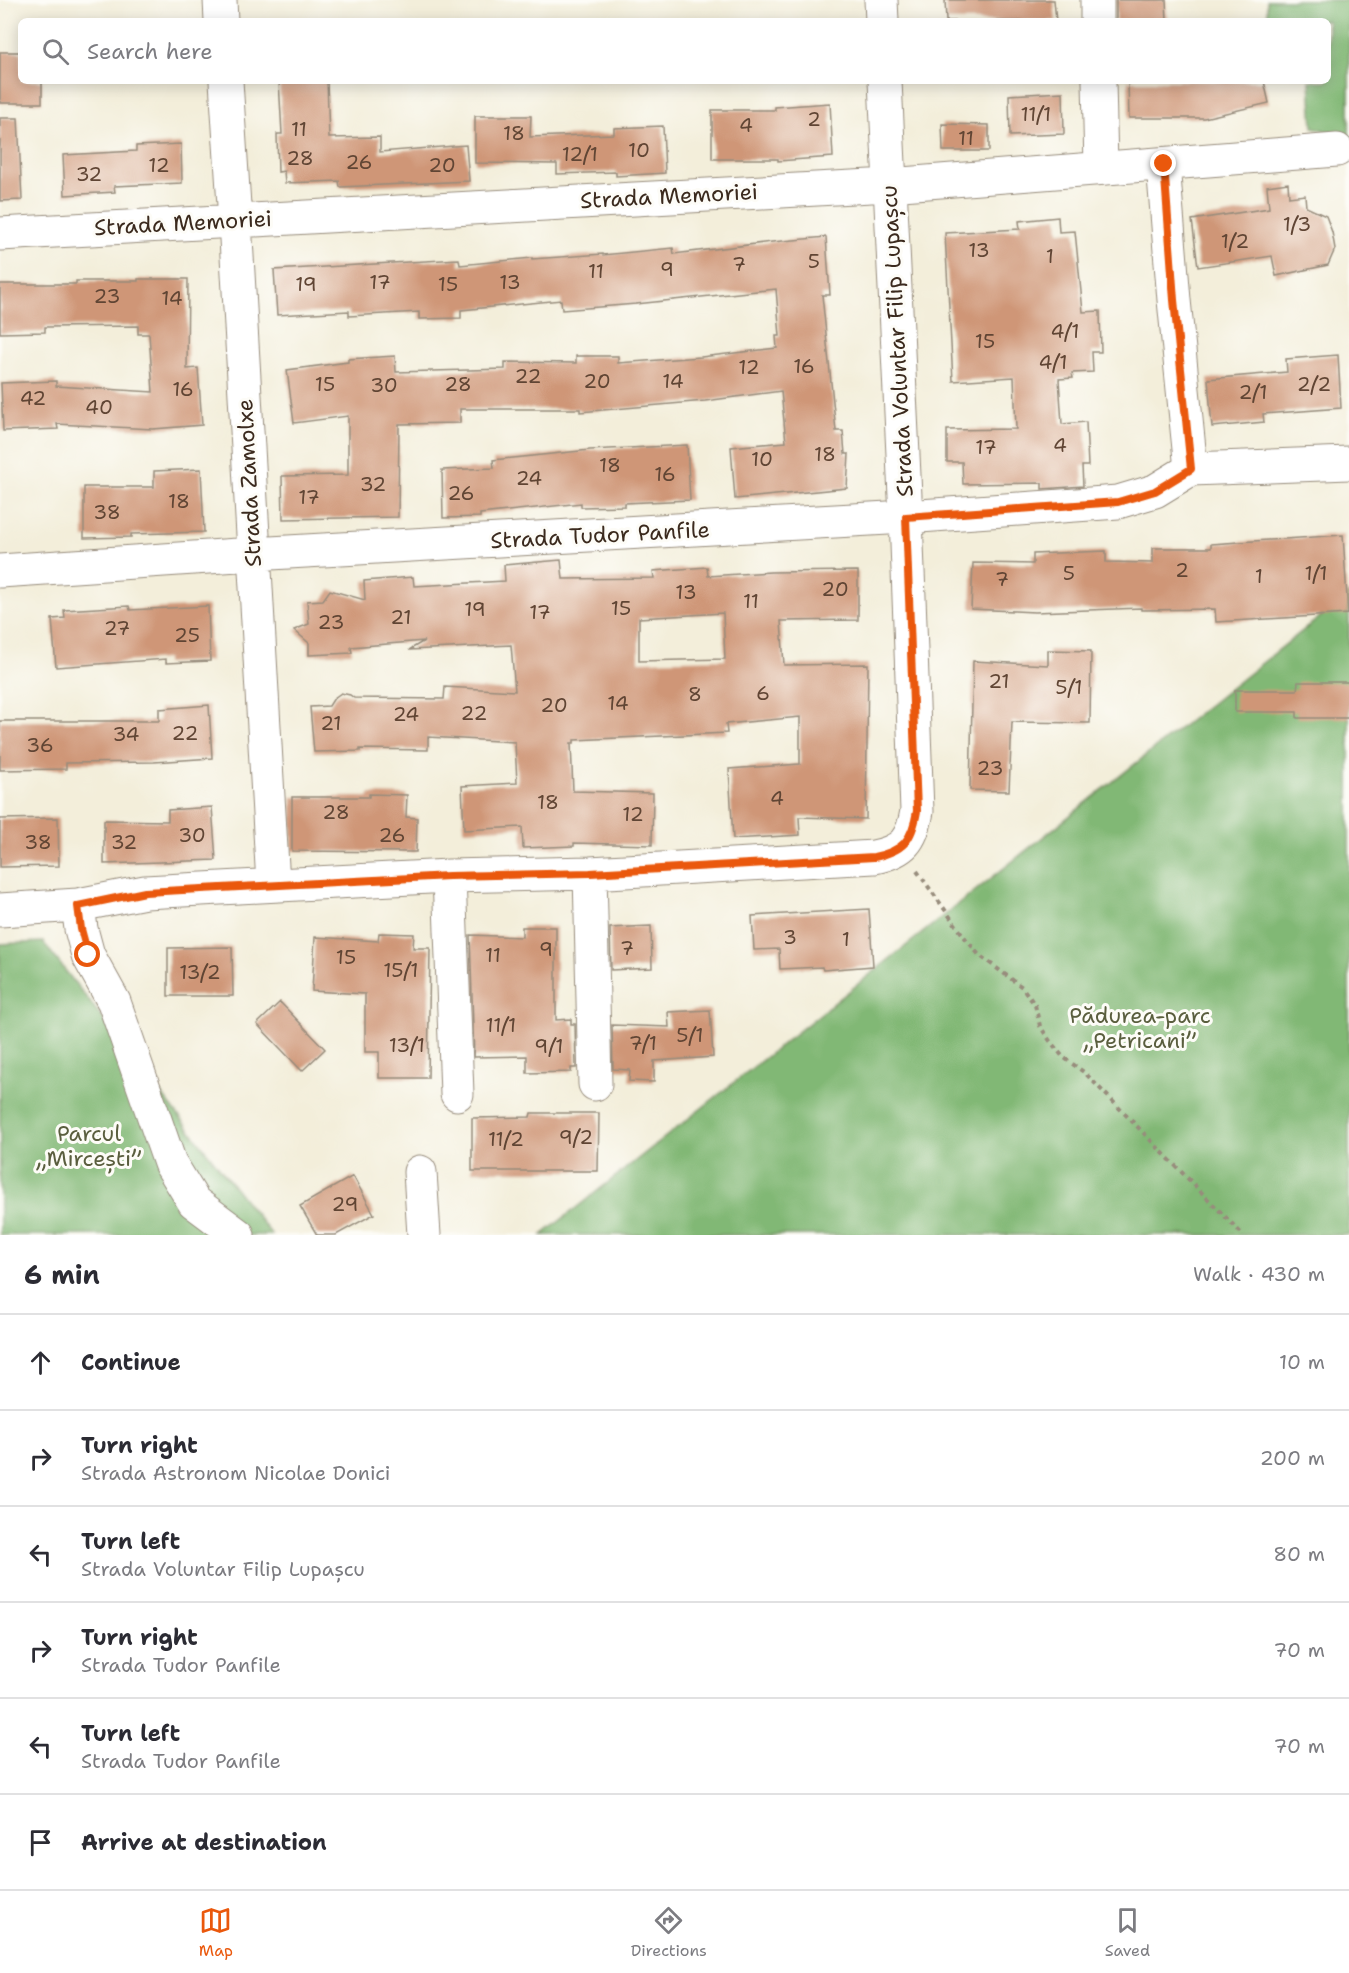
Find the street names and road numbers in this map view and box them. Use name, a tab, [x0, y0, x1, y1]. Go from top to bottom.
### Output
street label: Strada Memoriei	[579, 177, 759, 215]
street label: Strada Voluntar Filip Lupașcu	[874, 184, 921, 498]
street label: Strada Memoriei	[93, 204, 273, 242]
street label: Strada Zamolxe	[230, 398, 268, 568]
street label: Strada Tudor Panfile	[490, 515, 710, 555]

